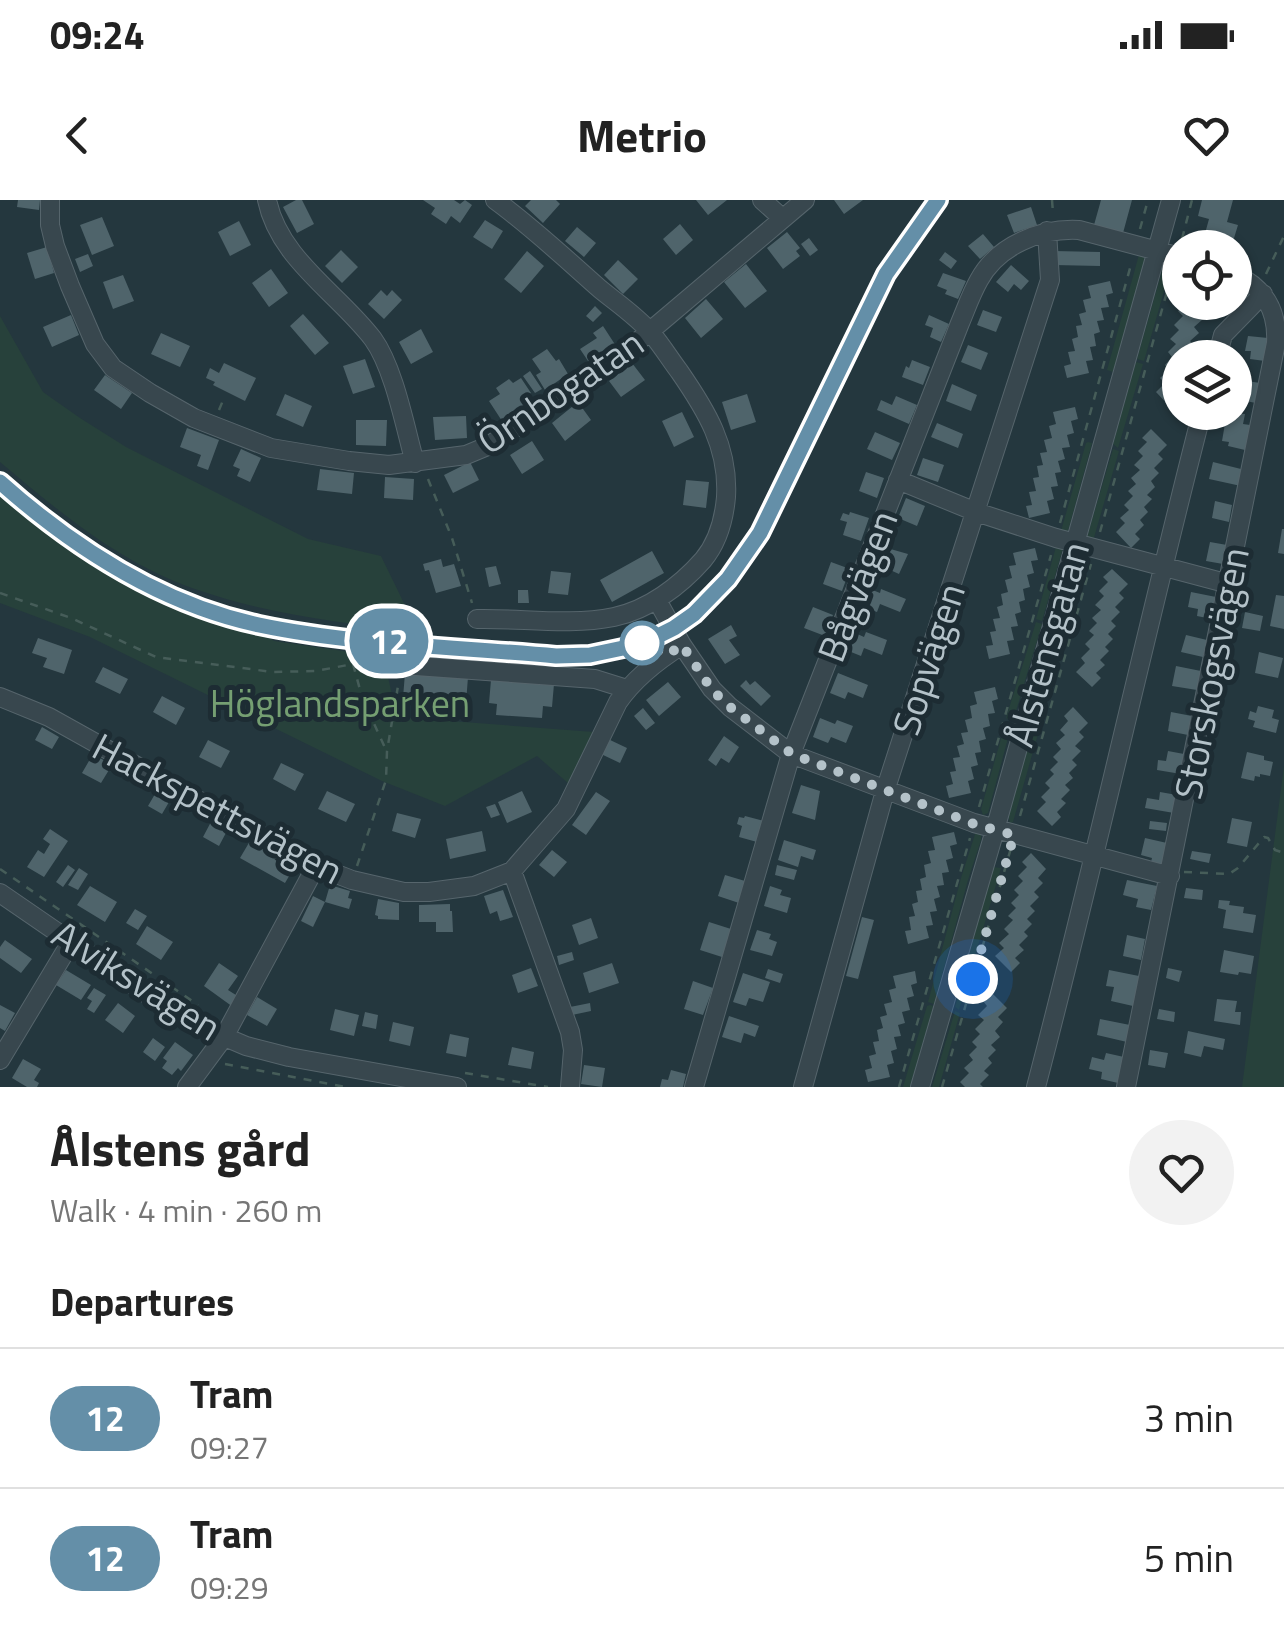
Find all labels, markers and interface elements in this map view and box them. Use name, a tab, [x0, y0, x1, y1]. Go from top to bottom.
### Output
text: 09:24	[50, 6, 145, 64]
text: Metrio	[577, 101, 707, 169]
icon: back	[50, 108, 105, 163]
icon: heart	[1179, 108, 1234, 163]
map controls	[1162, 230, 1252, 430]
button: locate	[1162, 230, 1252, 320]
street label: Örnbogatan	[465, 314, 655, 468]
button: layers	[1162, 340, 1252, 430]
street label: Bågvägen	[802, 502, 912, 670]
street label: Ålstensgatan	[990, 535, 1104, 753]
street label: Storskogsvägen	[1158, 542, 1264, 804]
street label: Sopvägen	[876, 576, 980, 742]
line badge: 12	[344, 608, 434, 674]
text: 12	[369, 614, 409, 668]
unlabelled marker	[621, 622, 663, 664]
park label: Höglandsparken	[210, 674, 470, 732]
street label: Hackspettsvägen	[82, 718, 354, 898]
street label: Alviksvägen	[41, 905, 233, 1055]
your location	[948, 954, 998, 1004]
text: Ålstens gård	[50, 1112, 311, 1185]
button: heart	[1129, 1120, 1234, 1225]
text: Walk · 4 min · 260 m	[50, 1186, 322, 1234]
text: Departures	[50, 1273, 234, 1331]
text: Tram	[190, 1365, 273, 1423]
text: 3 min	[1144, 1389, 1234, 1447]
text: 12	[85, 1391, 125, 1445]
text: 09:27	[190, 1423, 269, 1471]
text: Tram	[190, 1505, 273, 1563]
text: 5 min	[1144, 1529, 1234, 1587]
text: 12	[85, 1531, 125, 1585]
text: 09:29	[190, 1563, 269, 1611]

